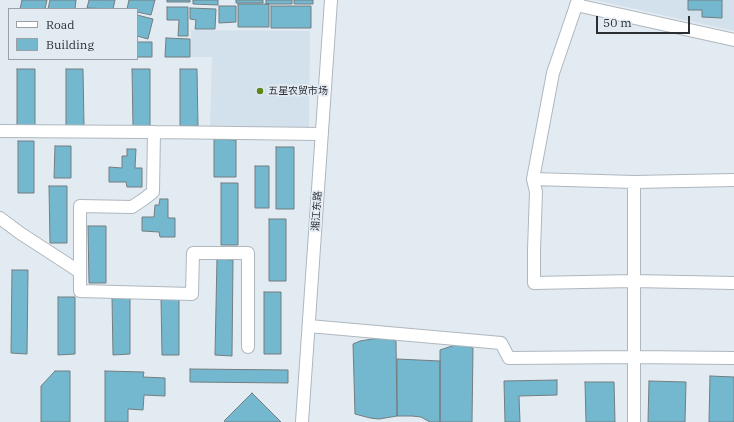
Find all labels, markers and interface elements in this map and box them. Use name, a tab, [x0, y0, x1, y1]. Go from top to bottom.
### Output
legend	[8, 8, 138, 60]
scale bar	[598, 8, 692, 34]
text: 50 m	[603, 15, 632, 30]
text: Road	[46, 17, 75, 32]
text: Building	[46, 37, 94, 52]
place label: 五星农贸市场	[268, 85, 328, 97]
marker: 五星农贸市场	[255, 86, 265, 96]
street label: 湘江东路	[310, 191, 324, 231]

